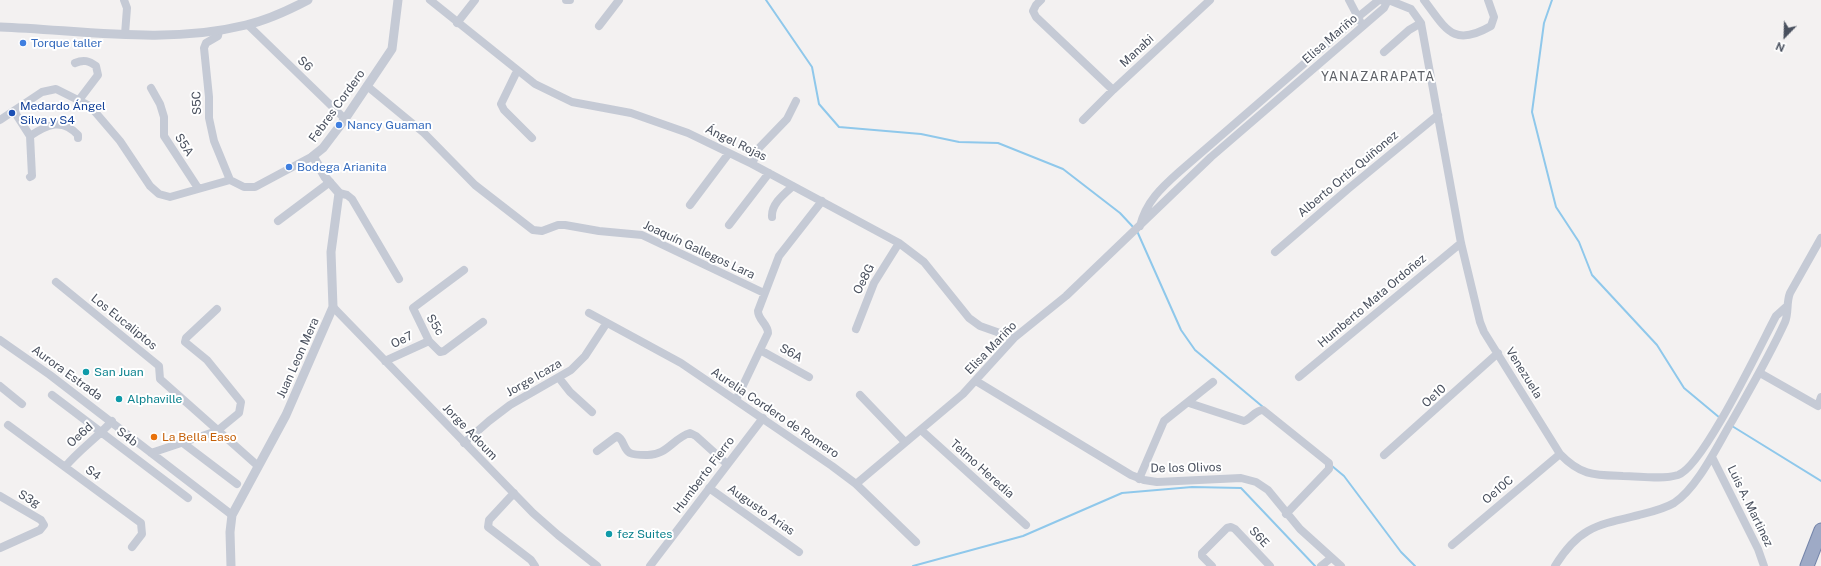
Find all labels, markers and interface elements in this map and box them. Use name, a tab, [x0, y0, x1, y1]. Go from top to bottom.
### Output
street label: Elisa Mariño	[1300, 11, 1360, 67]
north arrow	[1765, 16, 1805, 56]
street label: Manabi	[1117, 32, 1157, 70]
place label: Torque taller	[31, 36, 102, 50]
marker: Torque taller	[18, 38, 28, 48]
text: N	[1774, 40, 1787, 54]
street label: S6	[294, 53, 316, 75]
street label: Febres Cordero	[306, 67, 368, 145]
district label: YANAZARAPATA	[1321, 69, 1435, 85]
street label: S5C	[189, 91, 205, 115]
place label: Medardo Ángel Silva y S4	[20, 99, 106, 127]
marker: Medardo Ángel Silva y S4	[7, 108, 17, 118]
place label: Nancy Guaman	[347, 118, 432, 132]
marker: Nancy Guaman	[334, 120, 344, 130]
street label: Ángel Rojas	[703, 122, 769, 164]
street label: Alberto Ortiz Quiñonez	[1295, 128, 1401, 220]
street label: S5A	[171, 131, 197, 159]
place label: Bodega Arianita	[297, 160, 387, 174]
marker: Bodega Arianita	[284, 162, 294, 172]
street label: Joaquín Gallegos Lara	[641, 218, 757, 282]
street label: Humberto Mata Ordoñez	[1315, 251, 1429, 351]
street label: Oe8G	[850, 261, 878, 297]
street label: Los Eucaliptos	[88, 291, 160, 353]
street label: S5c	[423, 312, 447, 338]
street label: Juan Leon Mera	[274, 315, 322, 401]
street label: Elisa Mariño	[962, 318, 1020, 378]
street label: Oe7	[389, 329, 415, 351]
street label: S6A	[777, 341, 805, 365]
street label: Aurora Estrada	[29, 343, 105, 403]
street label: Venezuela	[1503, 345, 1545, 401]
street label: Jorge Icaza	[504, 356, 564, 400]
place label: San Juan	[94, 365, 144, 379]
street label: Aurelia Cordero de Romero	[708, 365, 842, 461]
marker: San Juan	[81, 367, 91, 377]
street label: Oe10	[1419, 381, 1449, 411]
place label: Alphaville	[127, 392, 182, 406]
marker: Alphaville	[114, 394, 124, 404]
street label: Jorge Adoum	[440, 401, 500, 463]
street label: Oe6d	[64, 420, 96, 450]
street label: S4b	[114, 424, 140, 450]
place label: La Bella Easo	[162, 430, 237, 444]
marker: La Bella Easo	[149, 432, 159, 442]
street label: Humberto Fierro	[670, 434, 738, 516]
street label: Telmo Heredia	[947, 437, 1017, 501]
street label: De los Olivos	[1150, 460, 1222, 476]
street label: S4	[82, 463, 104, 483]
street label: Luis A. Martinez	[1724, 463, 1776, 549]
street label: Oe10C	[1480, 473, 1516, 507]
street label: Augusto Arias	[725, 482, 797, 538]
street label: S3g	[15, 487, 43, 511]
street label: S6E	[1246, 524, 1272, 550]
place label: fez Suites	[617, 527, 672, 541]
marker: fez Suites	[604, 529, 614, 539]

